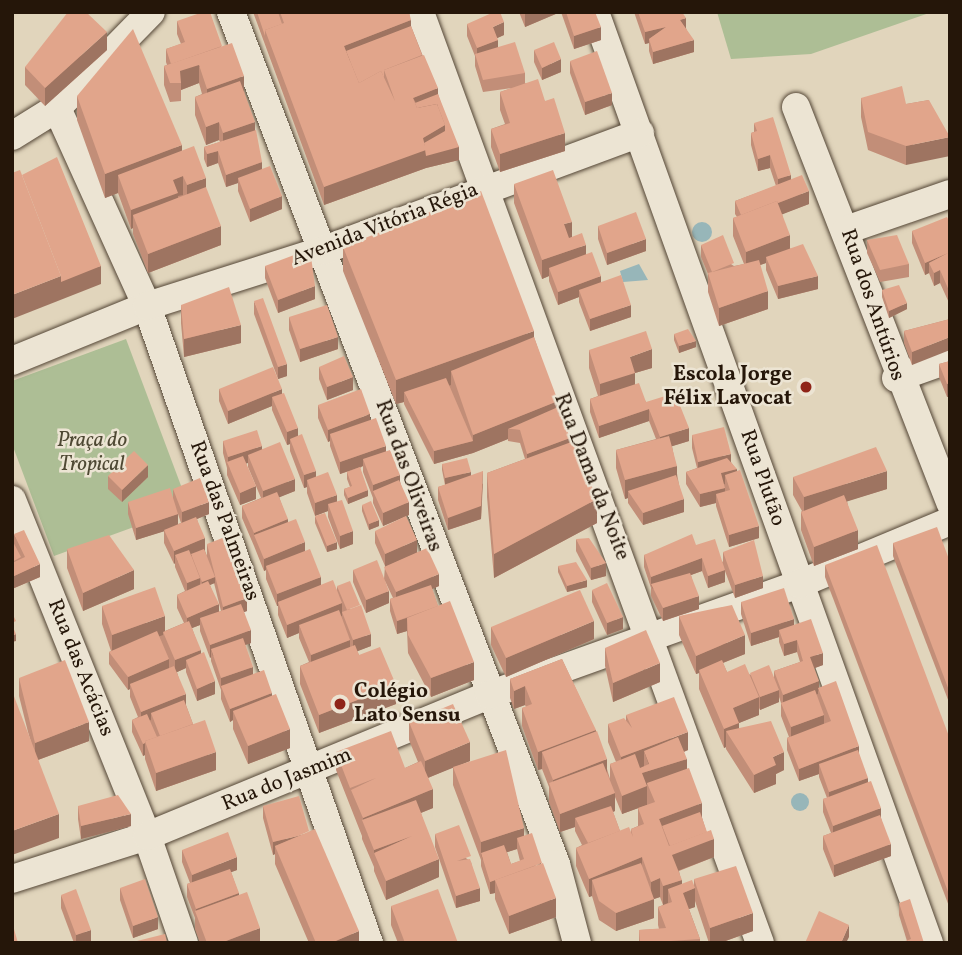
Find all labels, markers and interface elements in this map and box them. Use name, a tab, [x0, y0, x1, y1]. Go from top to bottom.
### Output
street label: Avenida Vitória Régia	[288, 178, 482, 272]
street label: Rua dos Antúrios	[834, 226, 910, 384]
place label: Escola Jorge Félix Lavocat	[664, 362, 792, 412]
marker: Escola Jorge Félix Lavocat	[798, 379, 814, 395]
street label: Rua Dama da Noite	[548, 390, 634, 564]
street label: Rua das Oliveiras	[369, 397, 447, 555]
street label: Rua Plutão	[734, 427, 790, 529]
park label: Praça do Tropical	[57, 428, 127, 478]
street label: Rua das Palmeiras	[183, 438, 265, 604]
street label: Rua das Acácias	[41, 596, 119, 740]
place label: Colégio Lato Sensu	[354, 679, 461, 729]
marker: Colégio Lato Sensu	[332, 696, 348, 712]
street label: Rua do Jasmim	[218, 742, 356, 818]

